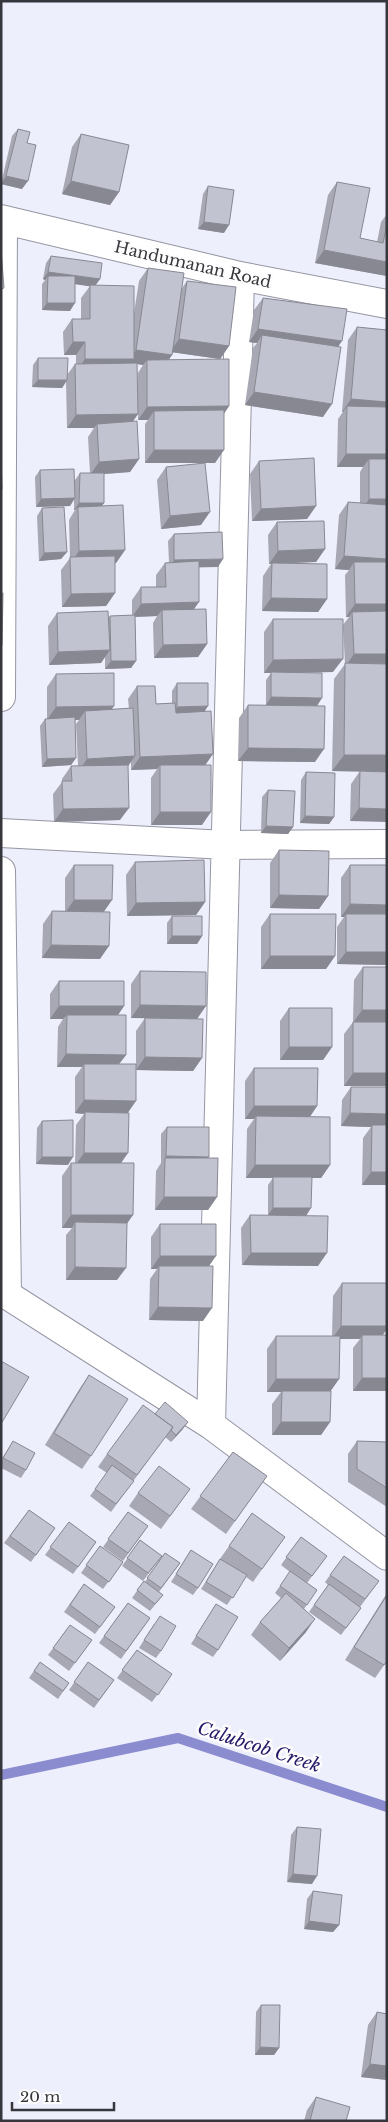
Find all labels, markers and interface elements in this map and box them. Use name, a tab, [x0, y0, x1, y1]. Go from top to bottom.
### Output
street label: Handumanan Road	[113, 236, 274, 292]
water label: Calubcob Creek	[195, 1717, 323, 1777]
scale bar	[12, 2080, 115, 2112]
text: 20 m	[20, 2087, 60, 2106]

